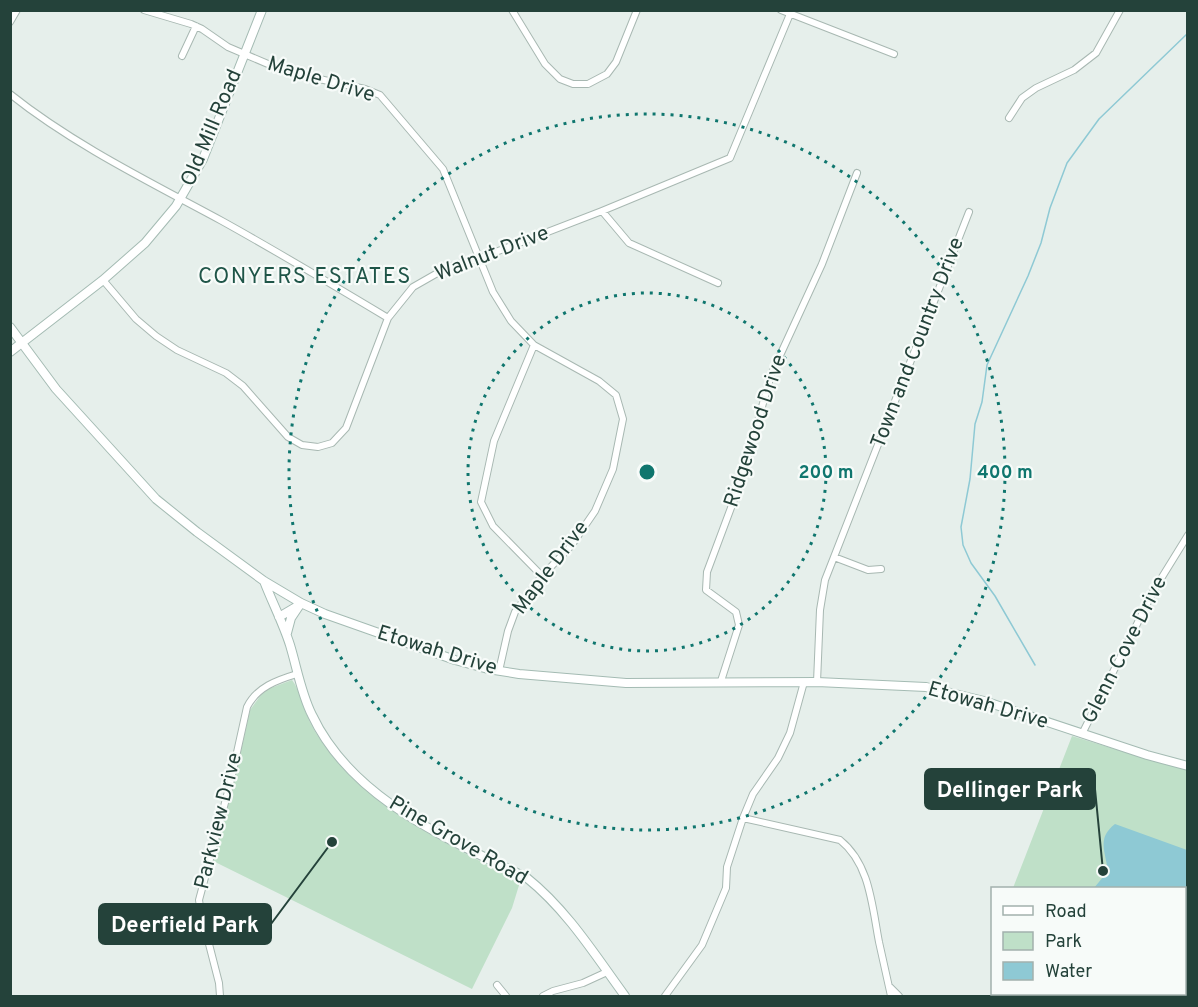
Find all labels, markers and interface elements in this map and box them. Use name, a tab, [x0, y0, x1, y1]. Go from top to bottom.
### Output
street label: Maple Drive	[264, 51, 378, 109]
street label: Old Mill Road	[175, 65, 249, 191]
street label: Walnut Drive	[431, 220, 553, 288]
street label: Town and Country Drive	[865, 234, 971, 452]
district label: CONYERS ESTATES	[198, 264, 412, 291]
street label: Ridgewood Drive	[719, 351, 793, 511]
centre of rings	[637, 462, 657, 482]
text: 200 m	[798, 462, 854, 485]
text: 400 m	[977, 462, 1033, 485]
street label: Maple Drive	[507, 516, 595, 620]
street label: Glenn Cove Drive	[1076, 572, 1174, 728]
street label: Etowah Drive	[374, 620, 500, 682]
street label: Etowah Drive	[925, 676, 1051, 736]
street label: Parkview Drive	[189, 750, 249, 892]
callout: Dellinger Park	[925, 769, 1095, 809]
text: Dellinger Park	[937, 778, 1083, 805]
street label: Pine Grove Road	[384, 790, 532, 892]
legend	[991, 887, 1186, 995]
text: Road	[1045, 901, 1087, 924]
callout: Deerfield Park	[99, 904, 271, 944]
text: Deerfield Park	[111, 913, 259, 940]
text: Park	[1045, 931, 1082, 954]
text: Water	[1045, 961, 1092, 984]

